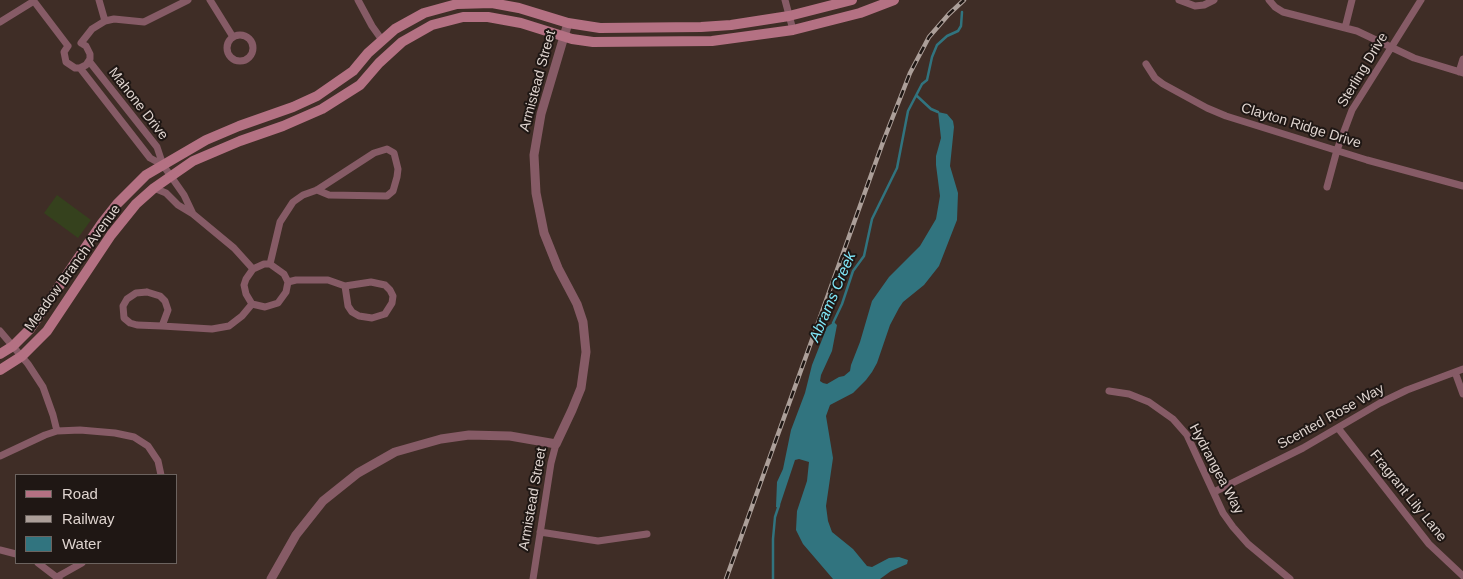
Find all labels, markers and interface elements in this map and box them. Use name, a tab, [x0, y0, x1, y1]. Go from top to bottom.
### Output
street label: Armistead Street	[516, 28, 560, 134]
street label: Sterling Drive	[1334, 30, 1392, 110]
street label: Mahone Drive	[105, 64, 171, 144]
street label: Clayton Ridge Drive	[1239, 100, 1363, 152]
street label: Meadow Branch Avenue	[21, 201, 125, 335]
water label: Abrams Creek	[806, 249, 860, 345]
street label: Scented Rose Way	[1275, 381, 1387, 453]
street label: Hydrangea Way	[1185, 421, 1247, 517]
street label: Armistead Street	[516, 446, 550, 552]
street label: Fragrant Lily Lane	[1366, 447, 1450, 545]
legend	[15, 474, 178, 564]
text: Road	[62, 485, 98, 502]
text: Railway	[62, 510, 115, 527]
text: Water	[62, 535, 101, 552]

